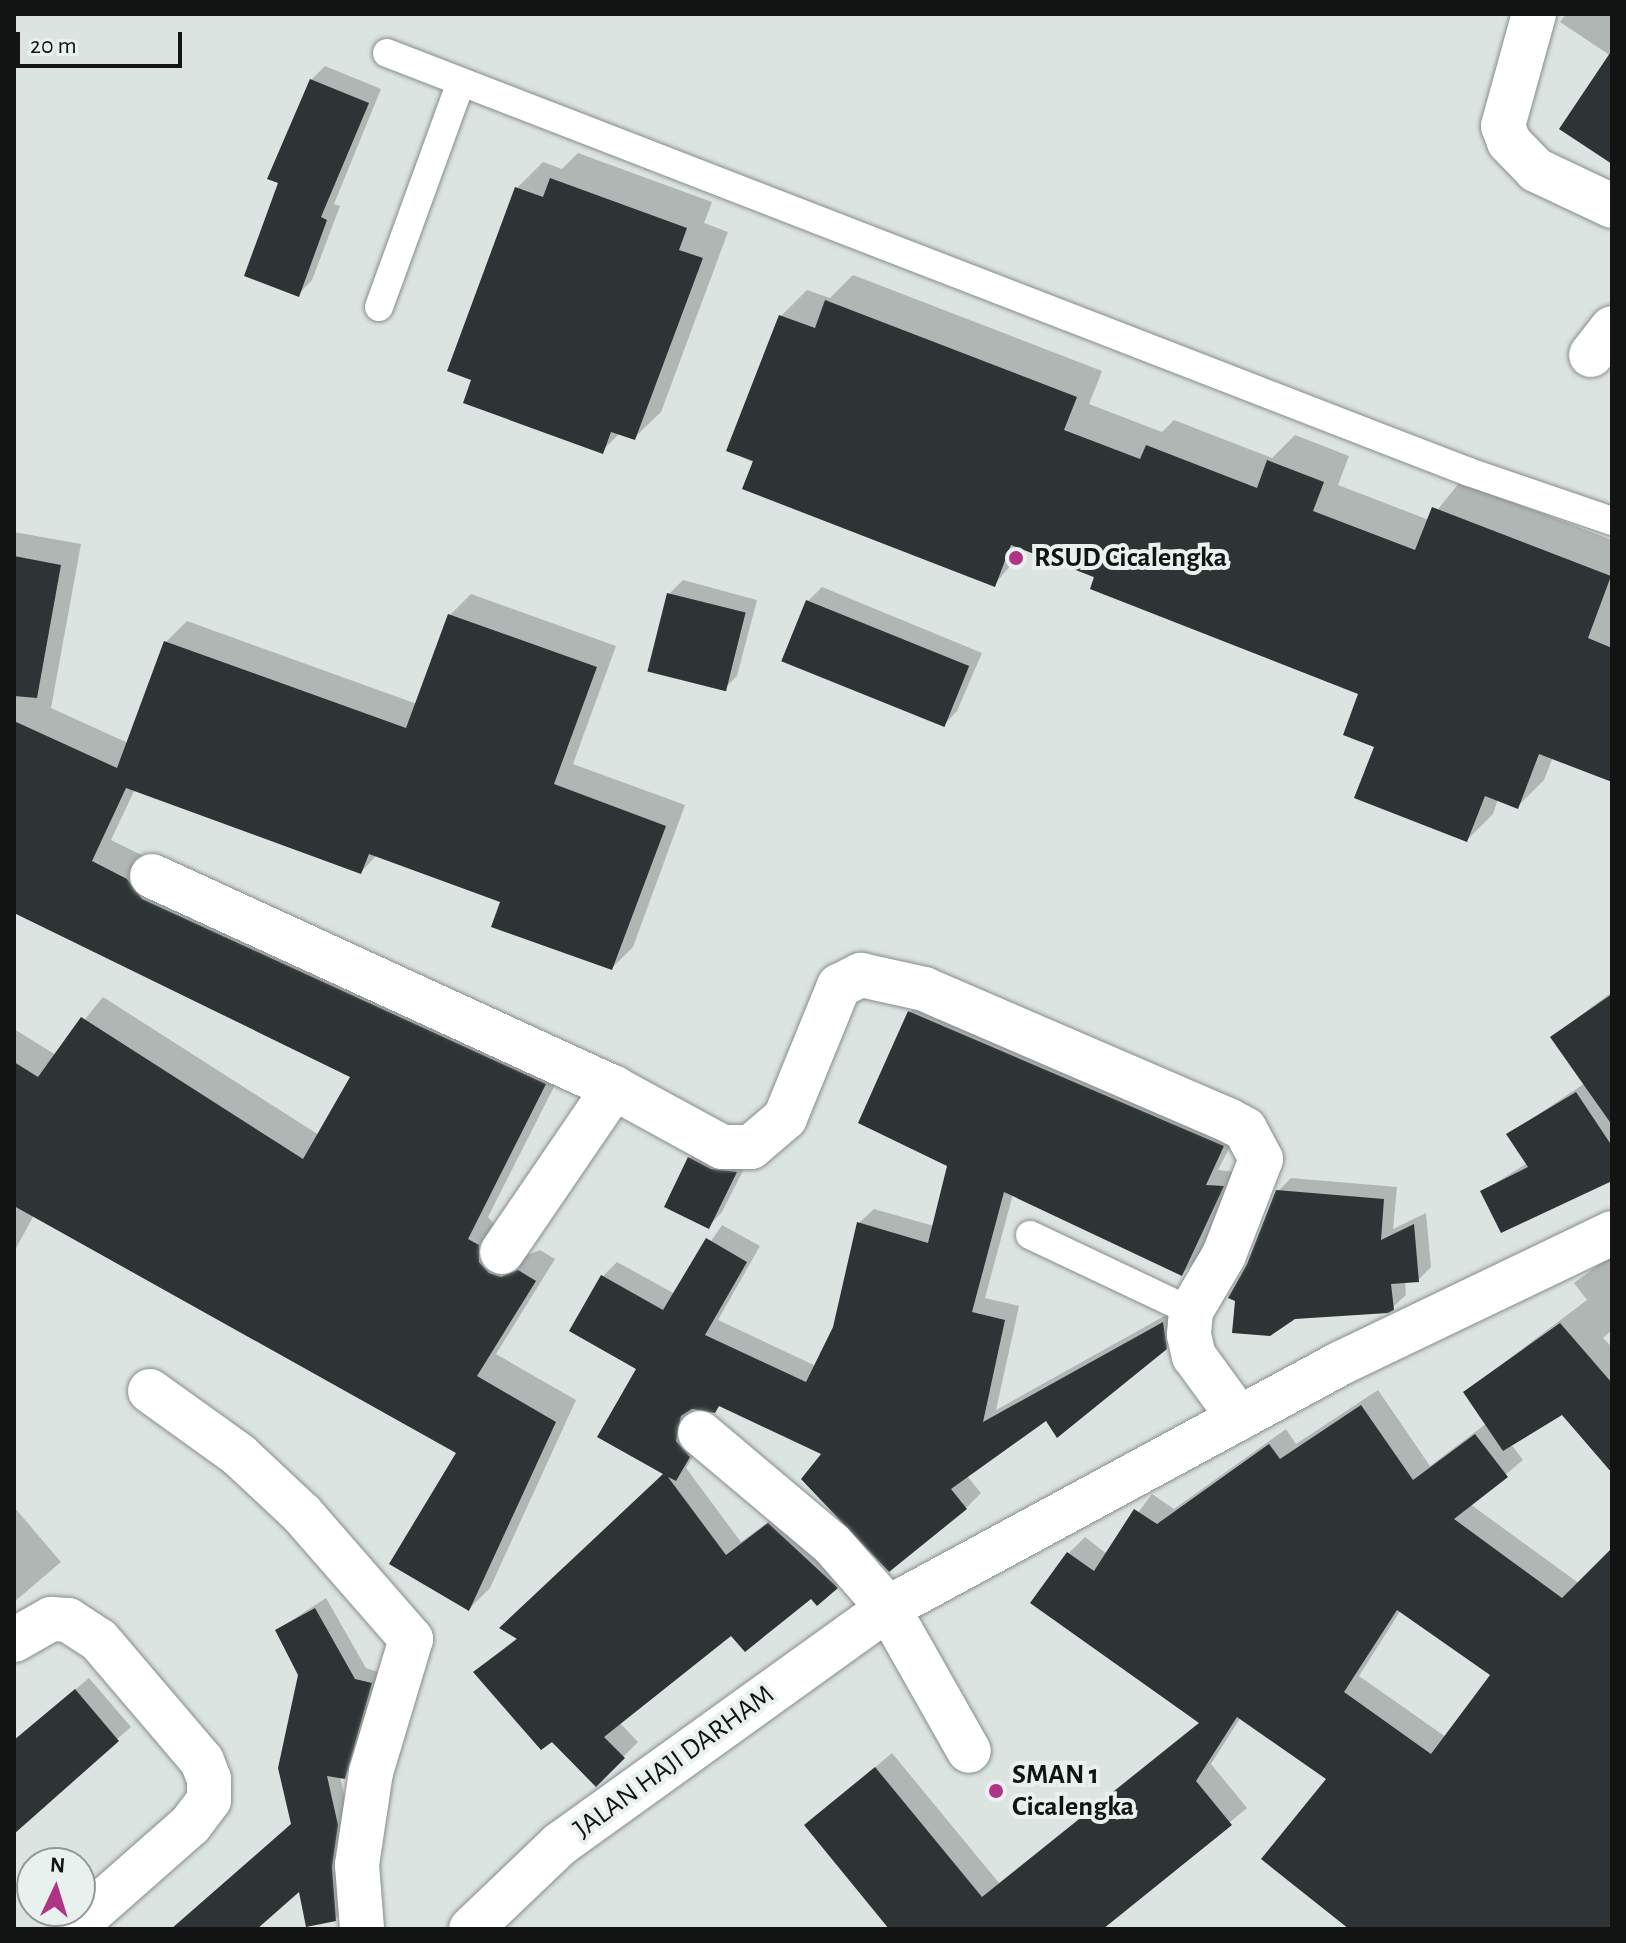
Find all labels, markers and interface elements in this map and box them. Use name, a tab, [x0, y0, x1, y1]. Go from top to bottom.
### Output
scale bar	[20, 16, 186, 66]
text: 20 m	[30, 34, 77, 58]
place label: RSUD Cicalengka	[1034, 541, 1227, 575]
marker: RSUD Cicalengka	[1005, 547, 1027, 569]
street label: JALAN HAJI DARHAM	[567, 1678, 781, 1846]
place label: SMAN 1 Cicalengka	[1012, 1758, 1134, 1824]
marker: SMAN 1 Cicalengka	[987, 1782, 1005, 1800]
north arrow	[16, 1847, 96, 1927]
text: N	[49, 1854, 66, 1877]

